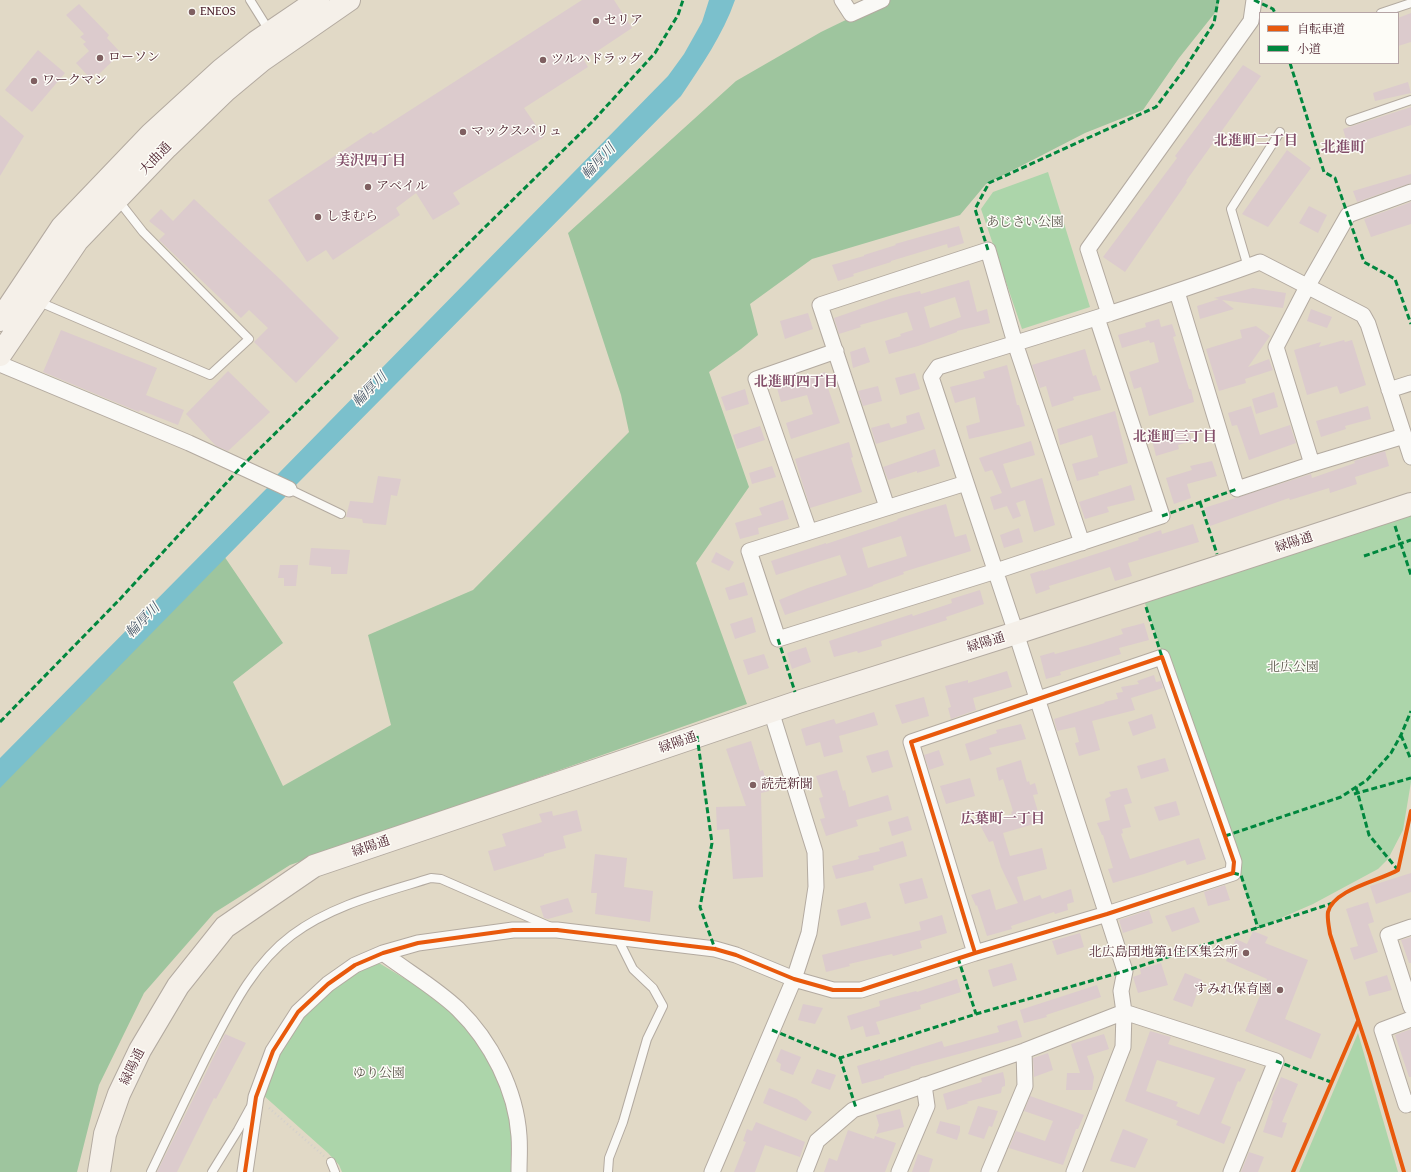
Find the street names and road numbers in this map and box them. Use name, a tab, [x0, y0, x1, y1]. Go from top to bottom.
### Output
street label: 大曲通	[137, 140, 175, 178]
street label: 緑陽通	[1273, 530, 1315, 556]
street label: 緑陽通	[965, 630, 1007, 656]
street label: 緑陽通	[657, 729, 699, 757]
street label: 緑陽通	[350, 833, 392, 861]
street label: 緑陽通	[117, 1046, 149, 1088]

